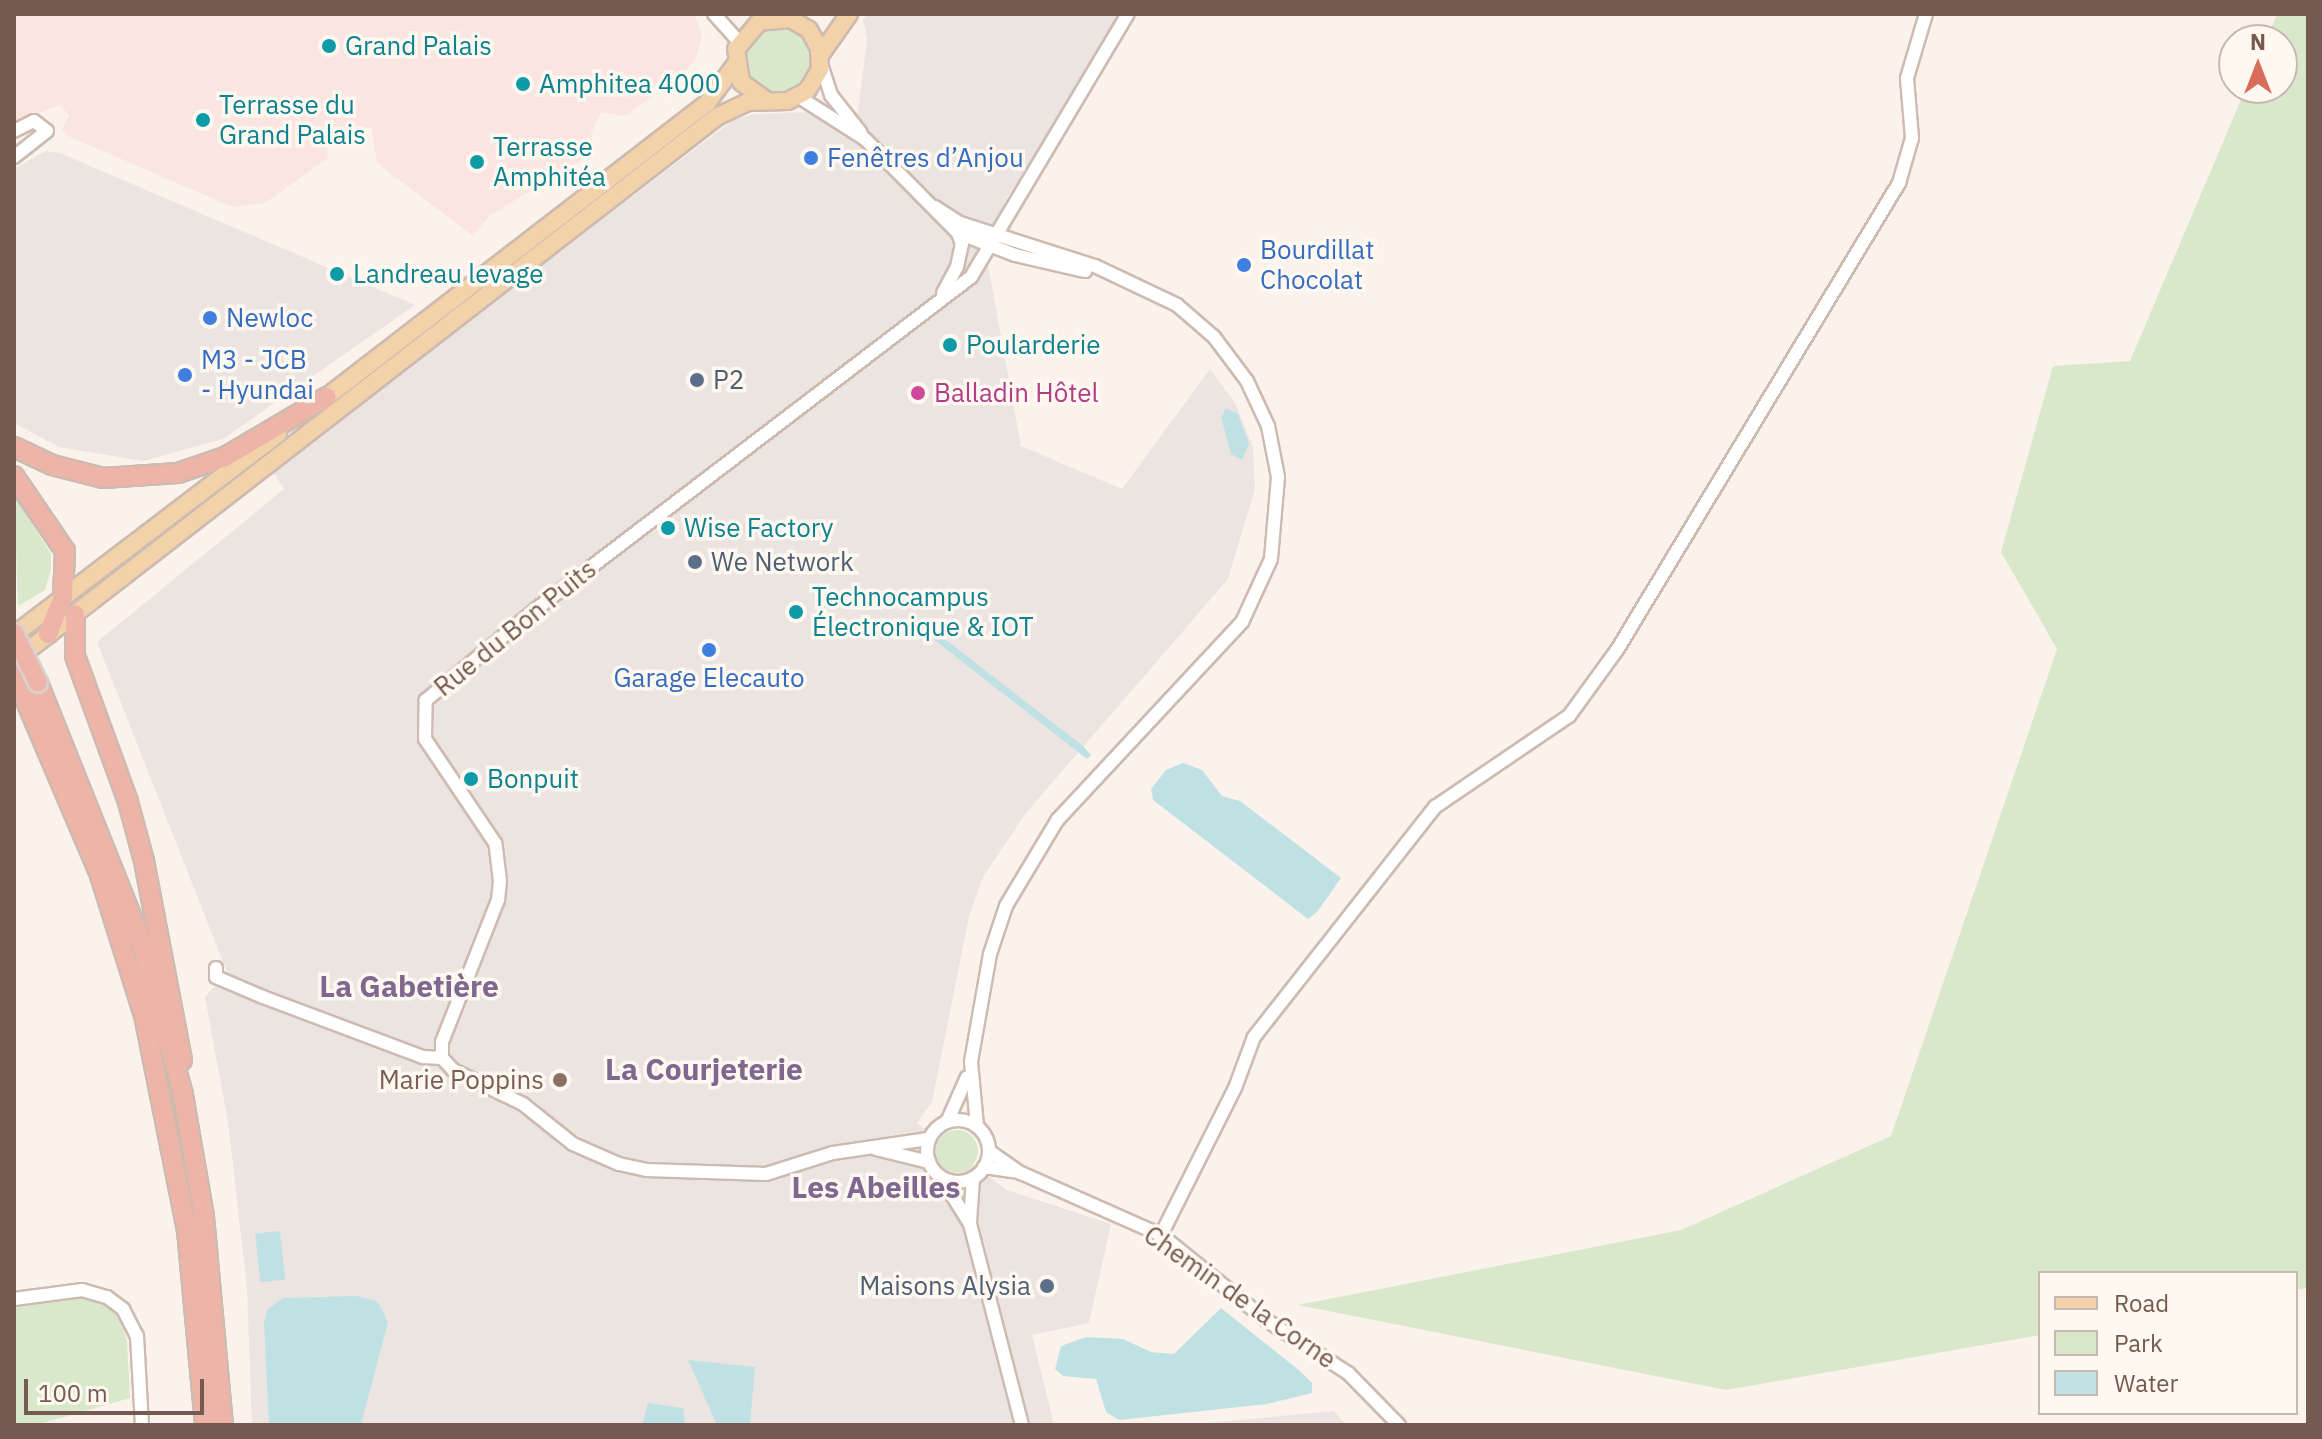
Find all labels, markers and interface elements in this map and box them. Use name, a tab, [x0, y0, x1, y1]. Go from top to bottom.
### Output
north arrow	[2218, 24, 2298, 104]
text: N	[2250, 27, 2266, 56]
place label: Grand Palais	[345, 30, 492, 62]
marker: Grand Palais	[320, 37, 338, 55]
place label: Amphitea 4000	[539, 68, 720, 100]
marker: Amphitea 4000	[514, 75, 532, 93]
place label: Terrasse du Grand Palais	[219, 89, 366, 150]
marker: Terrasse du Grand Palais	[194, 111, 212, 129]
place label: Terrasse Amphitéa	[493, 131, 606, 192]
place label: Fenêtres d’Anjou	[827, 142, 1024, 174]
marker: Fenêtres d’Anjou	[802, 149, 820, 167]
marker: Terrasse Amphitéa	[468, 153, 486, 171]
place label: Bourdillat Chocolat	[1260, 234, 1374, 296]
marker: Bourdillat Chocolat	[1235, 256, 1253, 274]
place label: Landreau levage	[353, 258, 544, 290]
marker: Landreau levage	[328, 265, 346, 283]
place label: Newloc	[226, 302, 313, 334]
marker: Newloc	[201, 309, 219, 327]
place label: Poularderie	[966, 329, 1101, 361]
marker: Poularderie	[941, 336, 959, 354]
place label: M3 - JCB - Hyundai	[201, 344, 314, 406]
place label: P2	[713, 364, 744, 396]
marker: M3 - JCB - Hyundai	[176, 366, 194, 384]
marker: P2	[688, 371, 706, 389]
place label: Balladin Hôtel	[934, 377, 1099, 409]
marker: Balladin Hôtel	[909, 384, 927, 402]
place label: Wise Factory	[684, 512, 834, 544]
marker: Wise Factory	[659, 519, 677, 537]
place label: We Network	[711, 546, 854, 578]
street label: Rue du Bon Puits	[428, 553, 602, 703]
marker: We Network	[686, 553, 704, 571]
place label: Technocampus Électronique & IOT	[812, 581, 1034, 642]
marker: Technocampus Électronique & IOT	[787, 603, 805, 621]
marker: Garage Elecauto	[700, 641, 718, 659]
place label: Garage Elecauto	[613, 662, 805, 694]
place label: Bonpuit	[487, 763, 579, 795]
marker: Bonpuit	[462, 770, 480, 788]
district label: La Gabetière	[319, 968, 499, 1004]
district label: La Courjeterie	[605, 1051, 803, 1087]
place label: Marie Poppins	[379, 1064, 544, 1096]
marker: Marie Poppins	[551, 1071, 569, 1089]
district label: Les Abeilles	[792, 1169, 960, 1205]
street label: Chemin de la Corne	[1138, 1219, 1342, 1375]
place label: Maisons Alysia	[859, 1270, 1031, 1302]
legend	[2038, 1271, 2298, 1415]
marker: Maisons Alysia	[1038, 1277, 1056, 1295]
text: Road	[2114, 1287, 2169, 1319]
text: Park	[2114, 1327, 2163, 1359]
scale bar	[28, 1363, 208, 1413]
text: Water	[2114, 1367, 2178, 1399]
text: 100 m	[38, 1377, 108, 1409]

